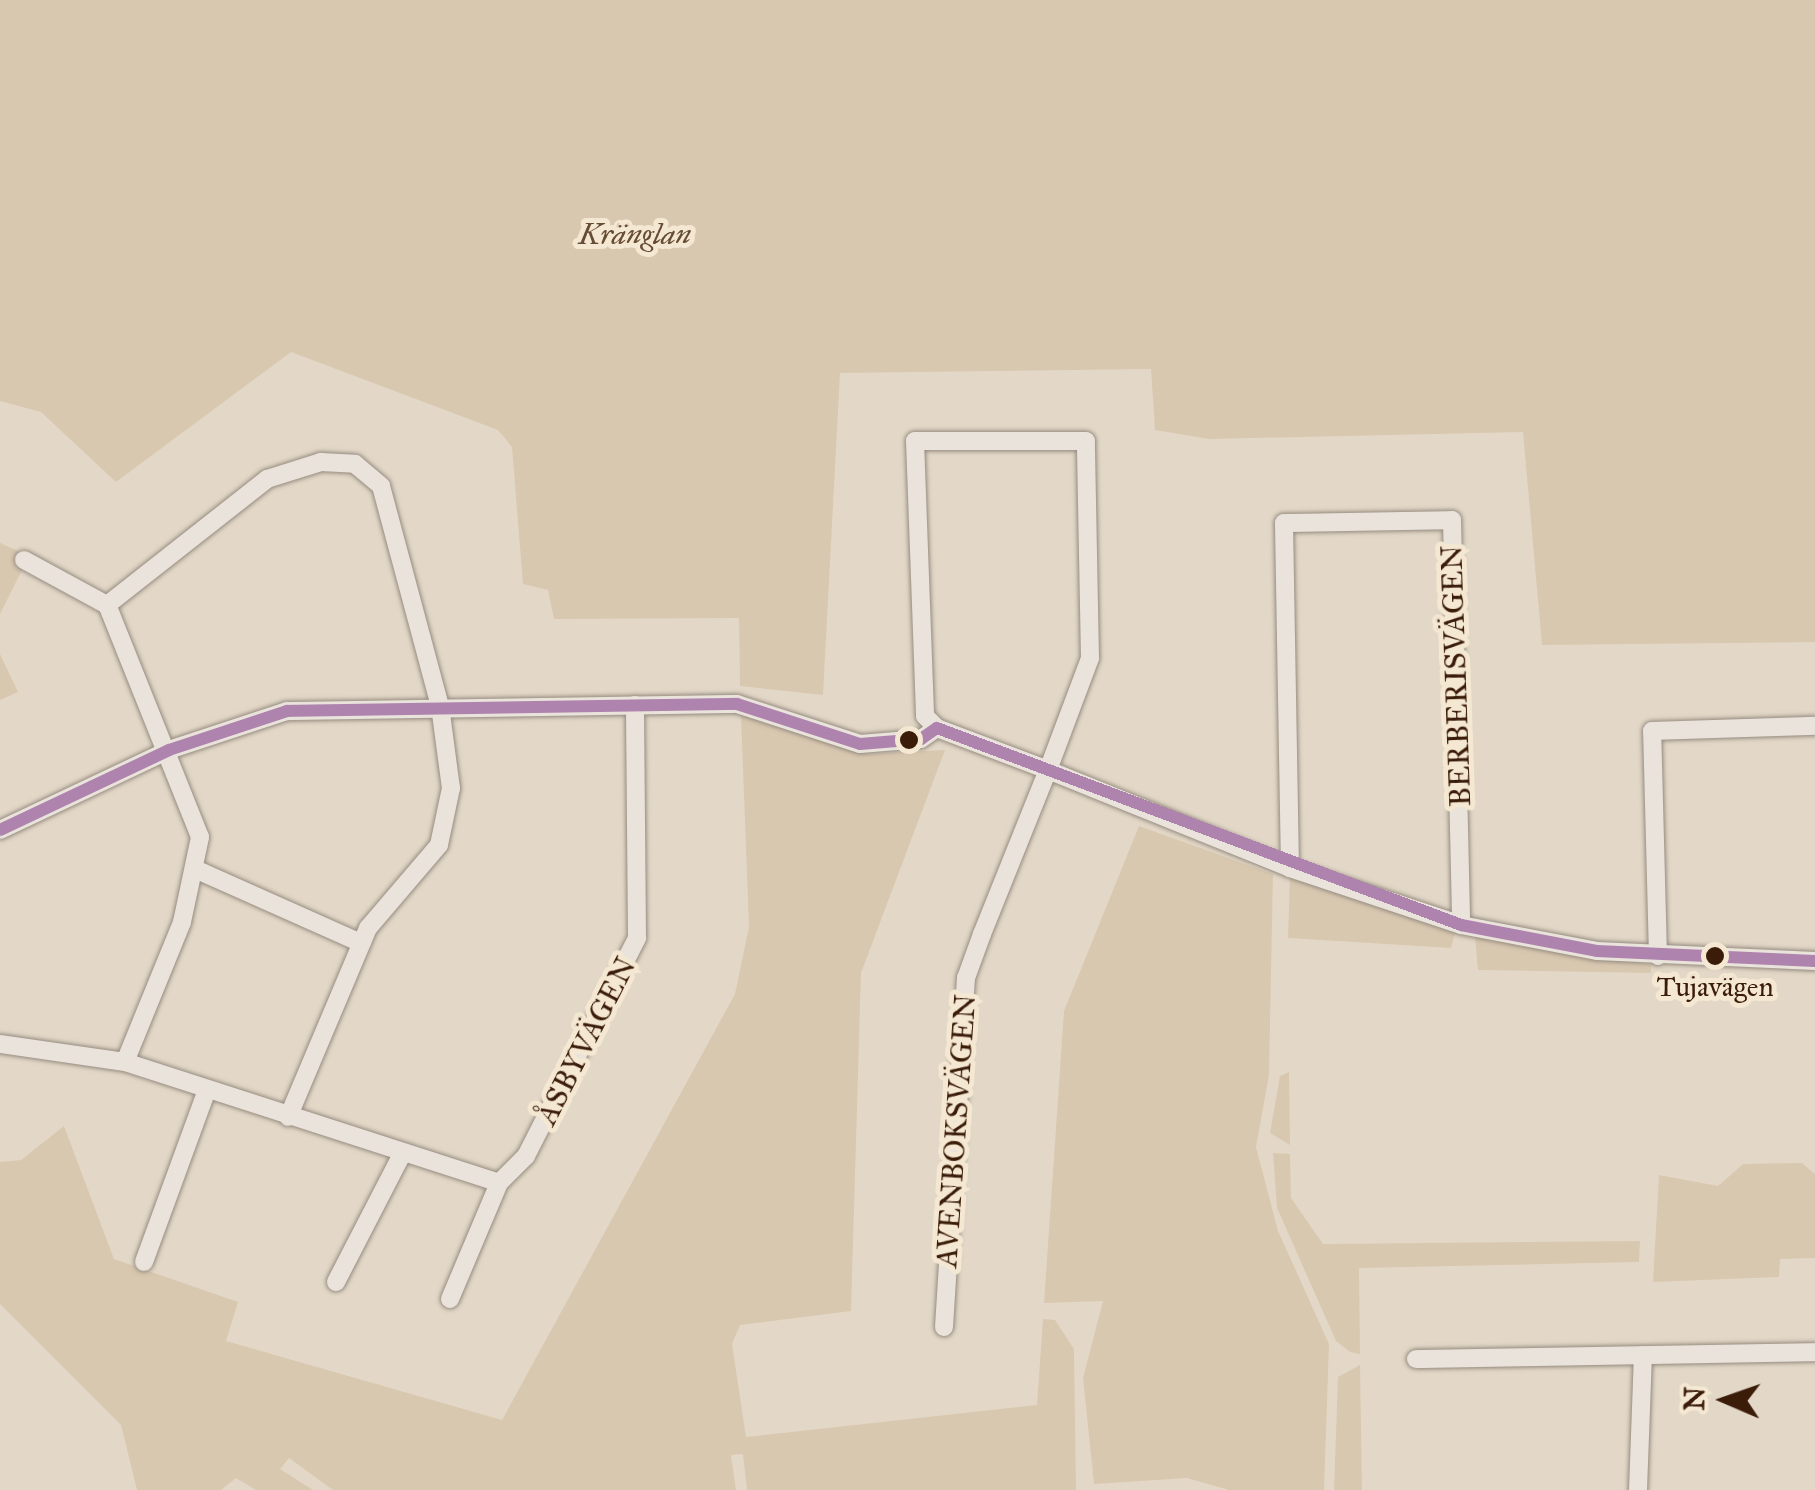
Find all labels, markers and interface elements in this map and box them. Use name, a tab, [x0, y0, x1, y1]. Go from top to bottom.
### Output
park label: Kränglan	[579, 216, 691, 252]
street label: BERBERISVÄGEN	[1433, 545, 1479, 807]
unlabelled marker	[899, 730, 919, 750]
marker: Tujavägen	[1705, 946, 1725, 966]
street label: ÅSBYVÄGEN	[528, 951, 644, 1131]
place label: Tujavägen	[1656, 970, 1774, 1004]
street label: AVENBOKSVÄGEN	[928, 993, 984, 1269]
north arrow	[1675, 1350, 1775, 1450]
text: N	[1677, 1386, 1712, 1411]

